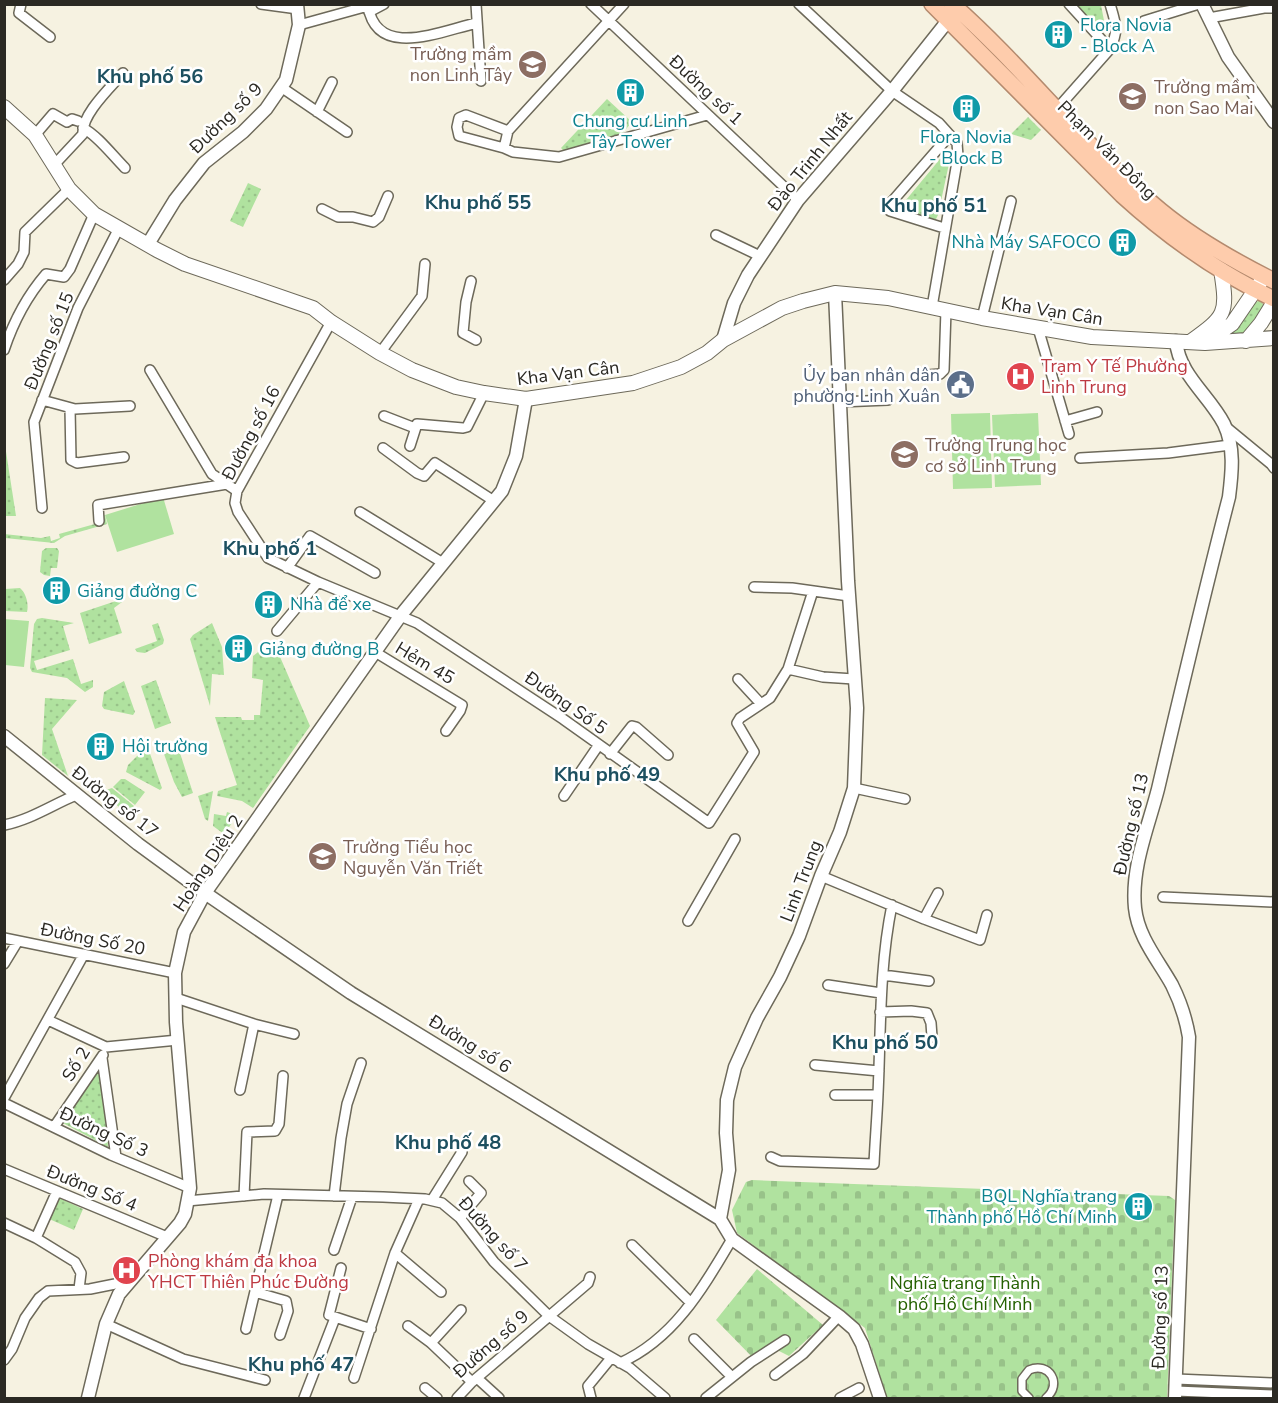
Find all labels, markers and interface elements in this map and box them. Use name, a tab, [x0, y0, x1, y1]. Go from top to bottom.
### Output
place label: Flora Novia - Block A	[1080, 13, 1172, 58]
building icon: Flora Novia - Block A	[1043, 19, 1075, 51]
place label: Trường mầm non Linh Tây	[410, 42, 513, 87]
school or university icon: Trường mầm non Linh Tây	[517, 48, 549, 80]
street label: Đường số 1	[663, 49, 748, 130]
district label: Khu phố 56	[97, 63, 203, 90]
place label: Trường mầm non Sao Mai	[1154, 75, 1256, 120]
building icon: Chung cư Linh Tây Tower	[614, 76, 646, 108]
street label: Đường số 9	[184, 77, 268, 160]
school or university icon: Trường mầm non Sao Mai	[1117, 81, 1149, 113]
building icon: Flora Novia - Block B	[950, 92, 982, 124]
street label: Phạm Văn Đồng	[1052, 95, 1162, 205]
street label: Đào Trinh Nhất	[762, 105, 858, 217]
place label: Chung cư Linh Tây Tower	[572, 109, 688, 154]
place label: Flora Novia - Block B	[920, 125, 1012, 170]
district label: Khu phố 55	[425, 189, 531, 216]
district label: Khu phố 51	[881, 192, 987, 219]
building icon: Nhà Máy SAFOCO	[1106, 226, 1138, 258]
place label: Nhà Máy SAFOCO	[952, 230, 1101, 254]
street label: Đường số 15	[18, 288, 80, 395]
street label: Kha Vạn Cân	[999, 291, 1105, 331]
place label: Trạm Y Tế Phường Linh Trung	[1041, 354, 1188, 399]
street label: Kha Vạn Cân	[515, 355, 621, 391]
hospital icon: Trạm Y Tế Phường Linh Trung	[1004, 360, 1036, 392]
place label: Ủy ban nhân dân phường Linh Xuân	[793, 363, 940, 408]
public building icon: Ủy ban nhân dân phường Linh Xuân	[945, 369, 977, 401]
street label: Đường số 16	[216, 382, 286, 485]
place label: Trường Trung học cơ sở Linh Trung	[925, 433, 1066, 478]
school or university icon: Trường Trung học cơ sở Linh Trung	[888, 439, 920, 471]
district label: Khu phố 1	[223, 535, 317, 562]
building icon: Giảng đường C	[40, 575, 72, 607]
place label: Giảng đường C	[77, 579, 197, 603]
building icon: Nhà để xe	[253, 588, 285, 620]
place label: Nhà để xe	[290, 592, 371, 616]
building icon: Giảng đường B	[222, 633, 254, 665]
street label: Hẻm 45	[391, 636, 459, 690]
place label: Giảng đường B	[259, 637, 379, 661]
street label: Đường Số 5	[519, 665, 612, 740]
building icon: Hội trường	[85, 730, 117, 762]
place label: Hội trường	[122, 734, 208, 758]
street label: Đường số 17	[66, 760, 163, 843]
district label: Khu phố 49	[554, 761, 660, 788]
street label: Đường số 13	[1107, 771, 1154, 878]
street label: Hoàng Diệu 2	[168, 810, 248, 916]
place label: Trường Tiểu học Nguyễn Văn Triết	[343, 835, 483, 880]
street label: Linh Trung	[774, 837, 828, 925]
school or university icon: Trường Tiểu học Nguyễn Văn Triết	[306, 841, 338, 873]
street label: Đường Số 20	[38, 917, 147, 961]
street label: Đường số 6	[423, 1009, 516, 1079]
district label: Khu phố 50	[832, 1029, 938, 1056]
street label: Số 2	[56, 1042, 96, 1086]
street label: Đường Số 3	[55, 1101, 152, 1163]
district label: Khu phố 48	[395, 1129, 501, 1156]
street label: Đường Số 4	[42, 1159, 141, 1217]
place label: BQL Nghĩa trang Thành phố Hồ Chí Minh	[926, 1184, 1117, 1229]
building icon: BQL Nghĩa trang Thành phố Hồ Chí Minh	[1122, 1190, 1154, 1222]
street label: Đường số 7	[452, 1191, 533, 1277]
place label: Phòng khám đa khoa YHCT Thiên Phúc Đường	[147, 1249, 349, 1294]
hospital icon: Phòng khám đa khoa YHCT Thiên Phúc Đường	[111, 1255, 143, 1287]
street label: Đường số 13	[1146, 1265, 1174, 1370]
park label: Nghĩa trang Thành phố Hồ Chí Minh	[889, 1271, 1041, 1316]
street label: Đường số 9	[447, 1304, 534, 1384]
district label: Khu phố 47	[248, 1351, 354, 1378]

